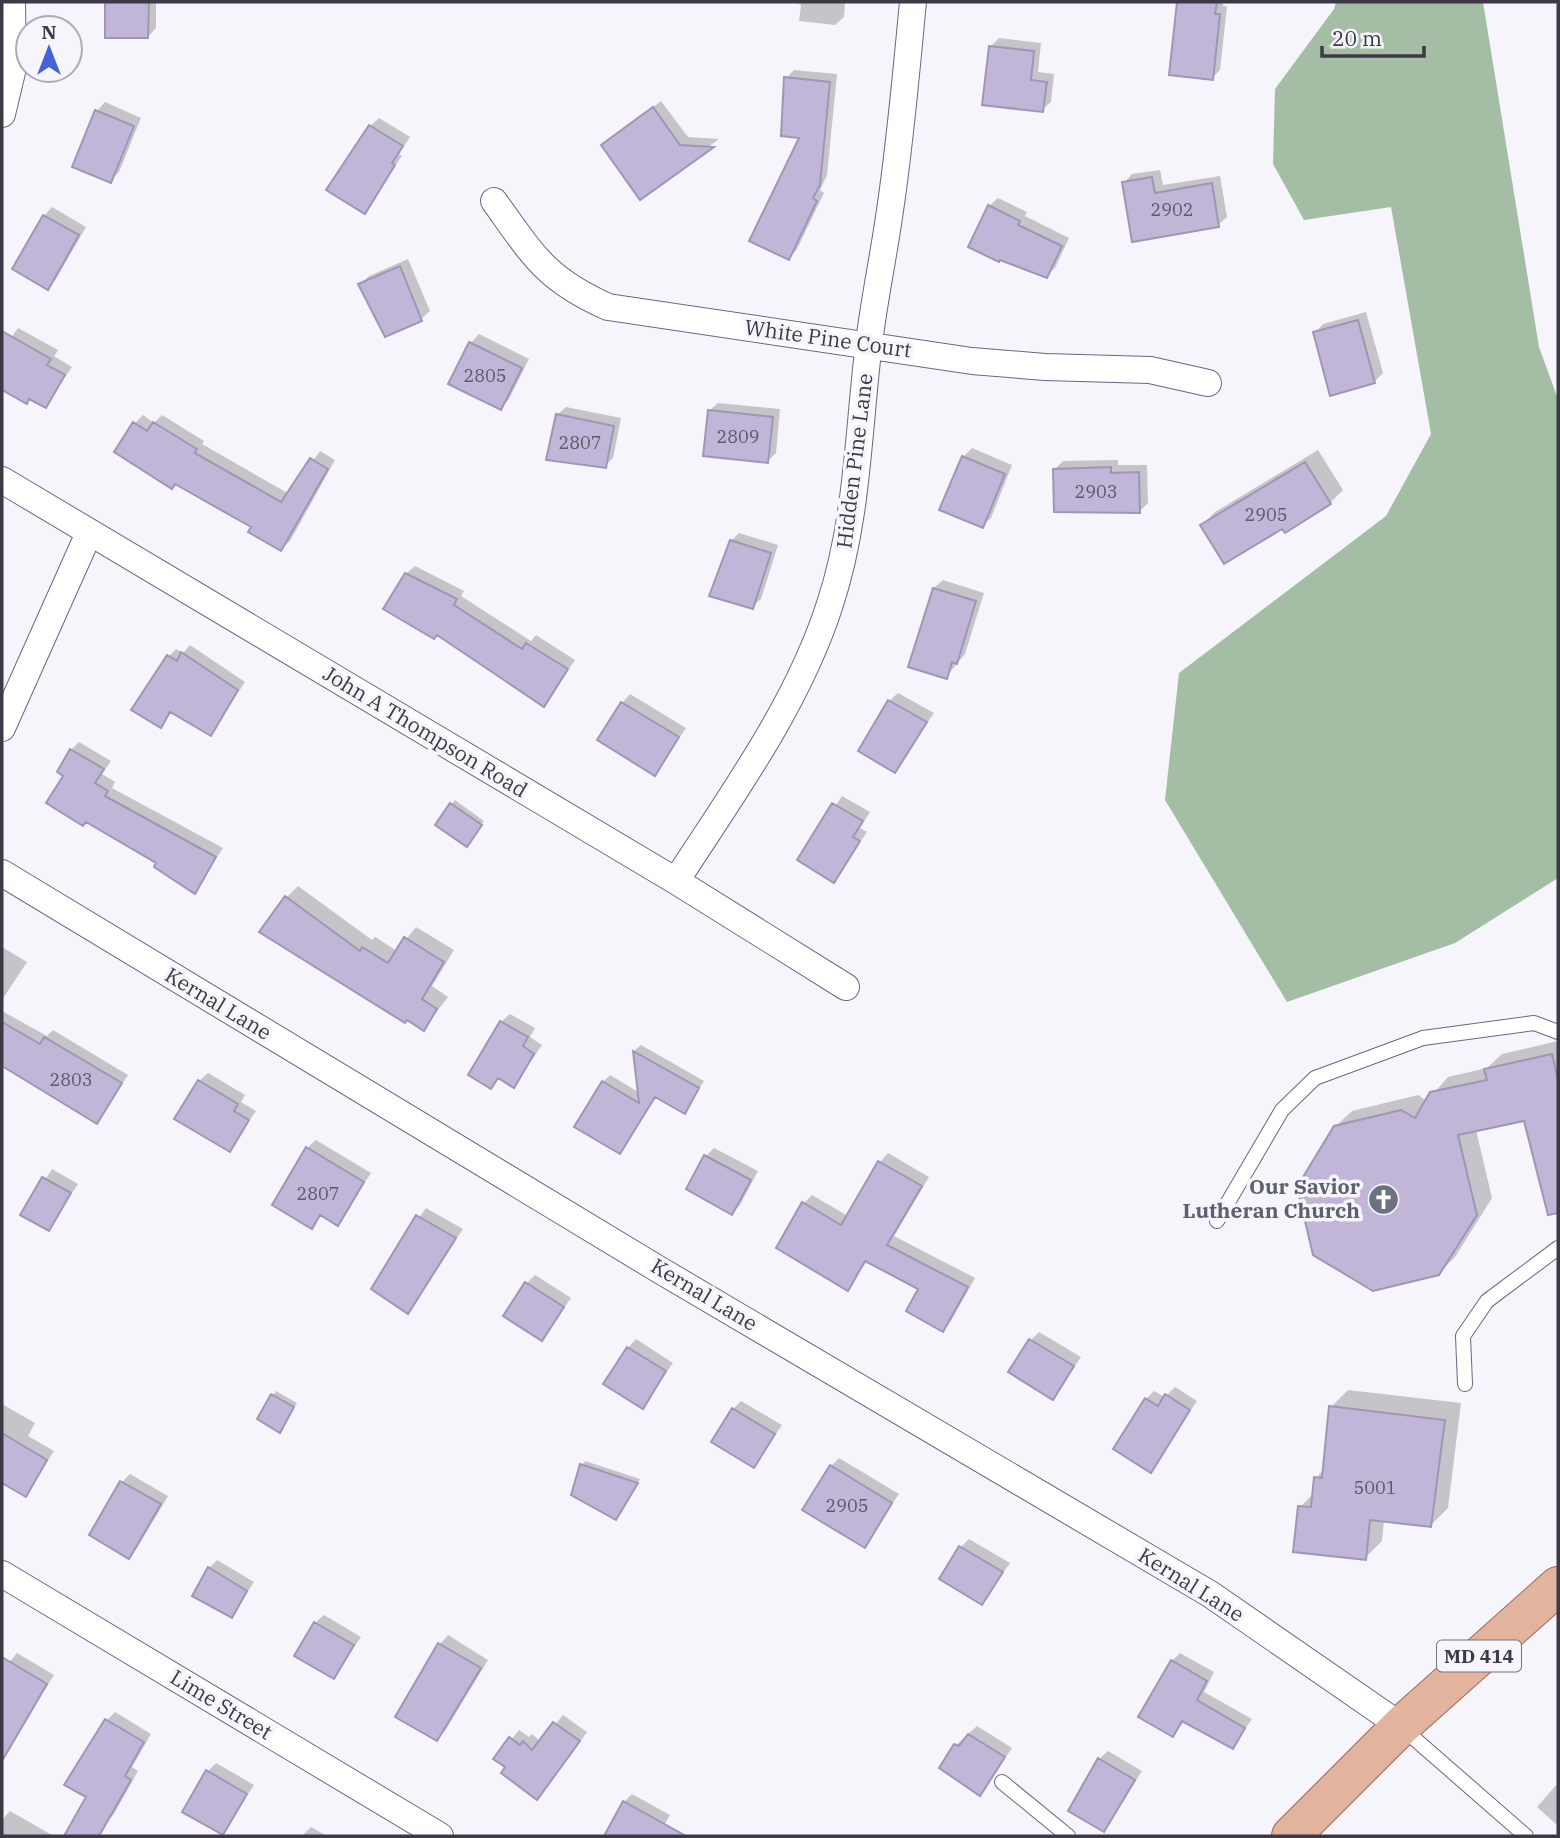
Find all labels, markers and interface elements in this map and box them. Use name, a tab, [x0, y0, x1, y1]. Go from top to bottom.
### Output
north arrow	[14, 14, 84, 84]
scale bar	[1322, 14, 1424, 58]
text: N	[41, 20, 57, 44]
text: 20 m	[1332, 24, 1382, 52]
house number: 2902	[1150, 198, 1194, 221]
street label: White Pine Court	[743, 312, 913, 364]
house number: 2805	[463, 364, 507, 387]
street label: Hidden Pine Lane	[829, 372, 879, 550]
house number: 2809	[716, 425, 760, 448]
house number: 2807	[558, 431, 602, 454]
house number: 2903	[1074, 480, 1118, 503]
house number: 2905	[1244, 503, 1288, 526]
street label: John A Thompson Road	[318, 659, 533, 803]
street label: Kernal Lane	[160, 960, 277, 1046]
house number: 2803	[49, 1068, 93, 1091]
place label: Our Savior Lutheran Church	[1183, 1172, 1361, 1224]
house number: 2807	[296, 1182, 340, 1205]
church icon: Our Savior Lutheran Church	[1366, 1182, 1400, 1216]
street label: Kernal Lane	[646, 1251, 763, 1337]
house number: 5001	[1353, 1476, 1397, 1499]
house number: 2905	[825, 1494, 869, 1517]
street label: Kernal Lane	[1133, 1541, 1250, 1628]
road number: MD 414	[1437, 1640, 1521, 1672]
street label: Lime Street	[165, 1663, 278, 1746]

